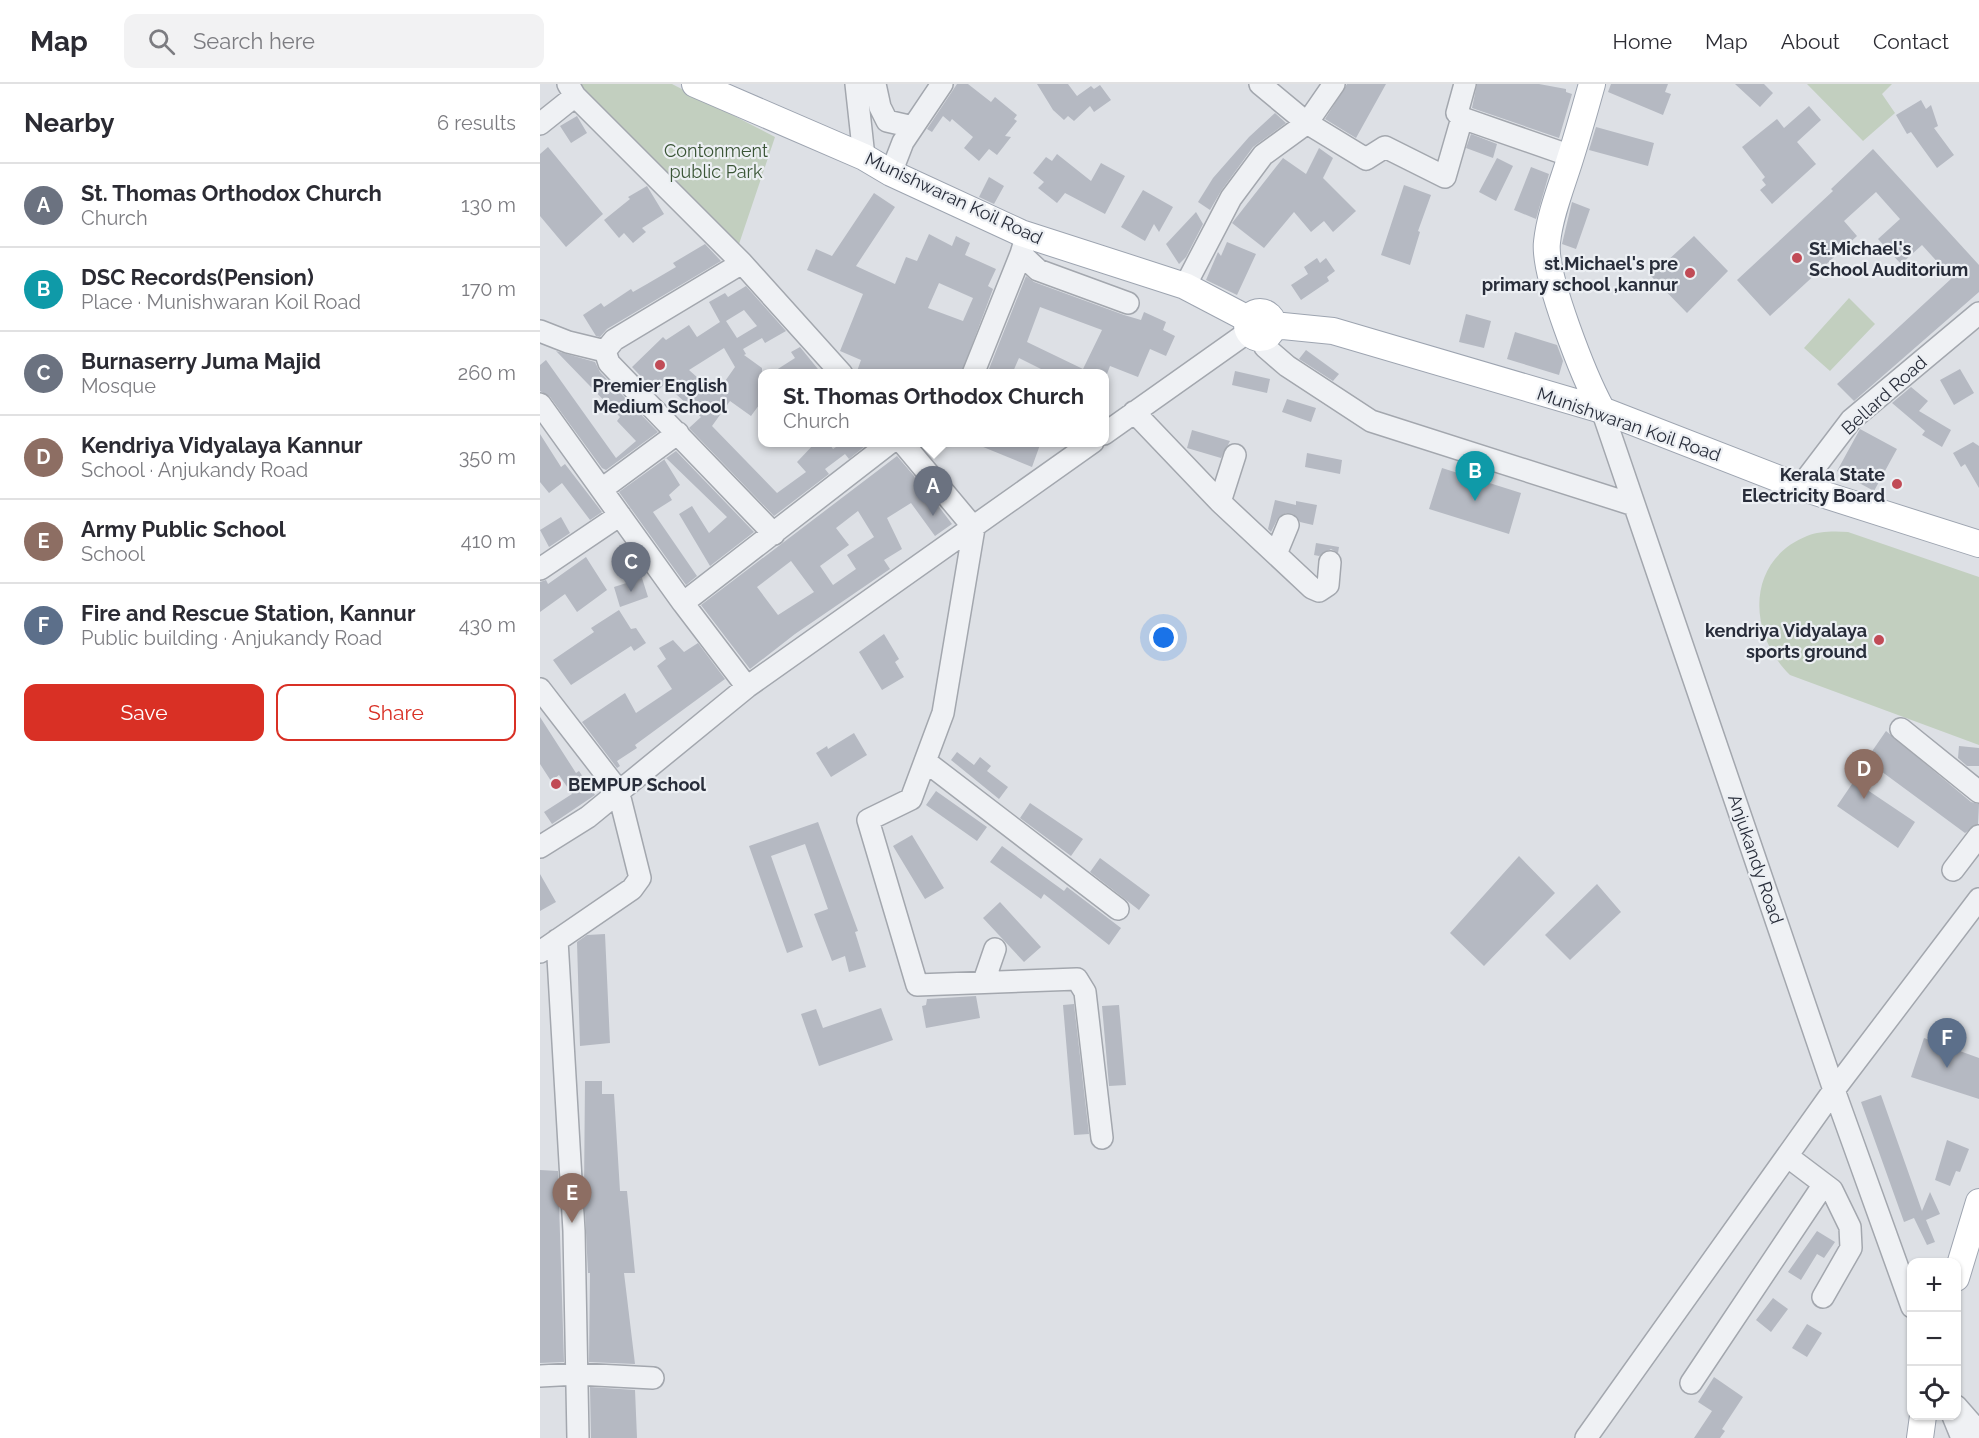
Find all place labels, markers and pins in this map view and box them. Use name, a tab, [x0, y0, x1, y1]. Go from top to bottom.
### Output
place label: St.Michael's School Auditorium	[1809, 238, 1968, 280]
marker: St.Michael's School Auditorium	[1790, 251, 1804, 265]
place label: st.Michael's pre primary school ,kannur	[1482, 253, 1678, 295]
marker: st.Michael's pre primary school ,kannur	[1683, 266, 1697, 280]
marker: Premier English Medium School	[653, 358, 667, 372]
place label: Premier English Medium School	[593, 375, 727, 417]
pin: B	[1456, 452, 1494, 501]
place label: Kerala State Electricity Board	[1742, 464, 1885, 506]
pin: A	[914, 466, 952, 516]
marker: Kerala State Electricity Board	[1890, 477, 1904, 491]
pin: C	[612, 542, 650, 592]
place label: kendriya Vidyalaya sports ground	[1705, 620, 1867, 662]
marker: kendriya Vidyalaya sports ground	[1872, 633, 1886, 647]
pin: D	[1844, 750, 1884, 799]
place label: BEMPUP School	[568, 774, 706, 795]
marker: BEMPUP School	[549, 777, 563, 791]
pin: F	[1928, 1018, 1966, 1068]
pin: E	[552, 1174, 591, 1223]

